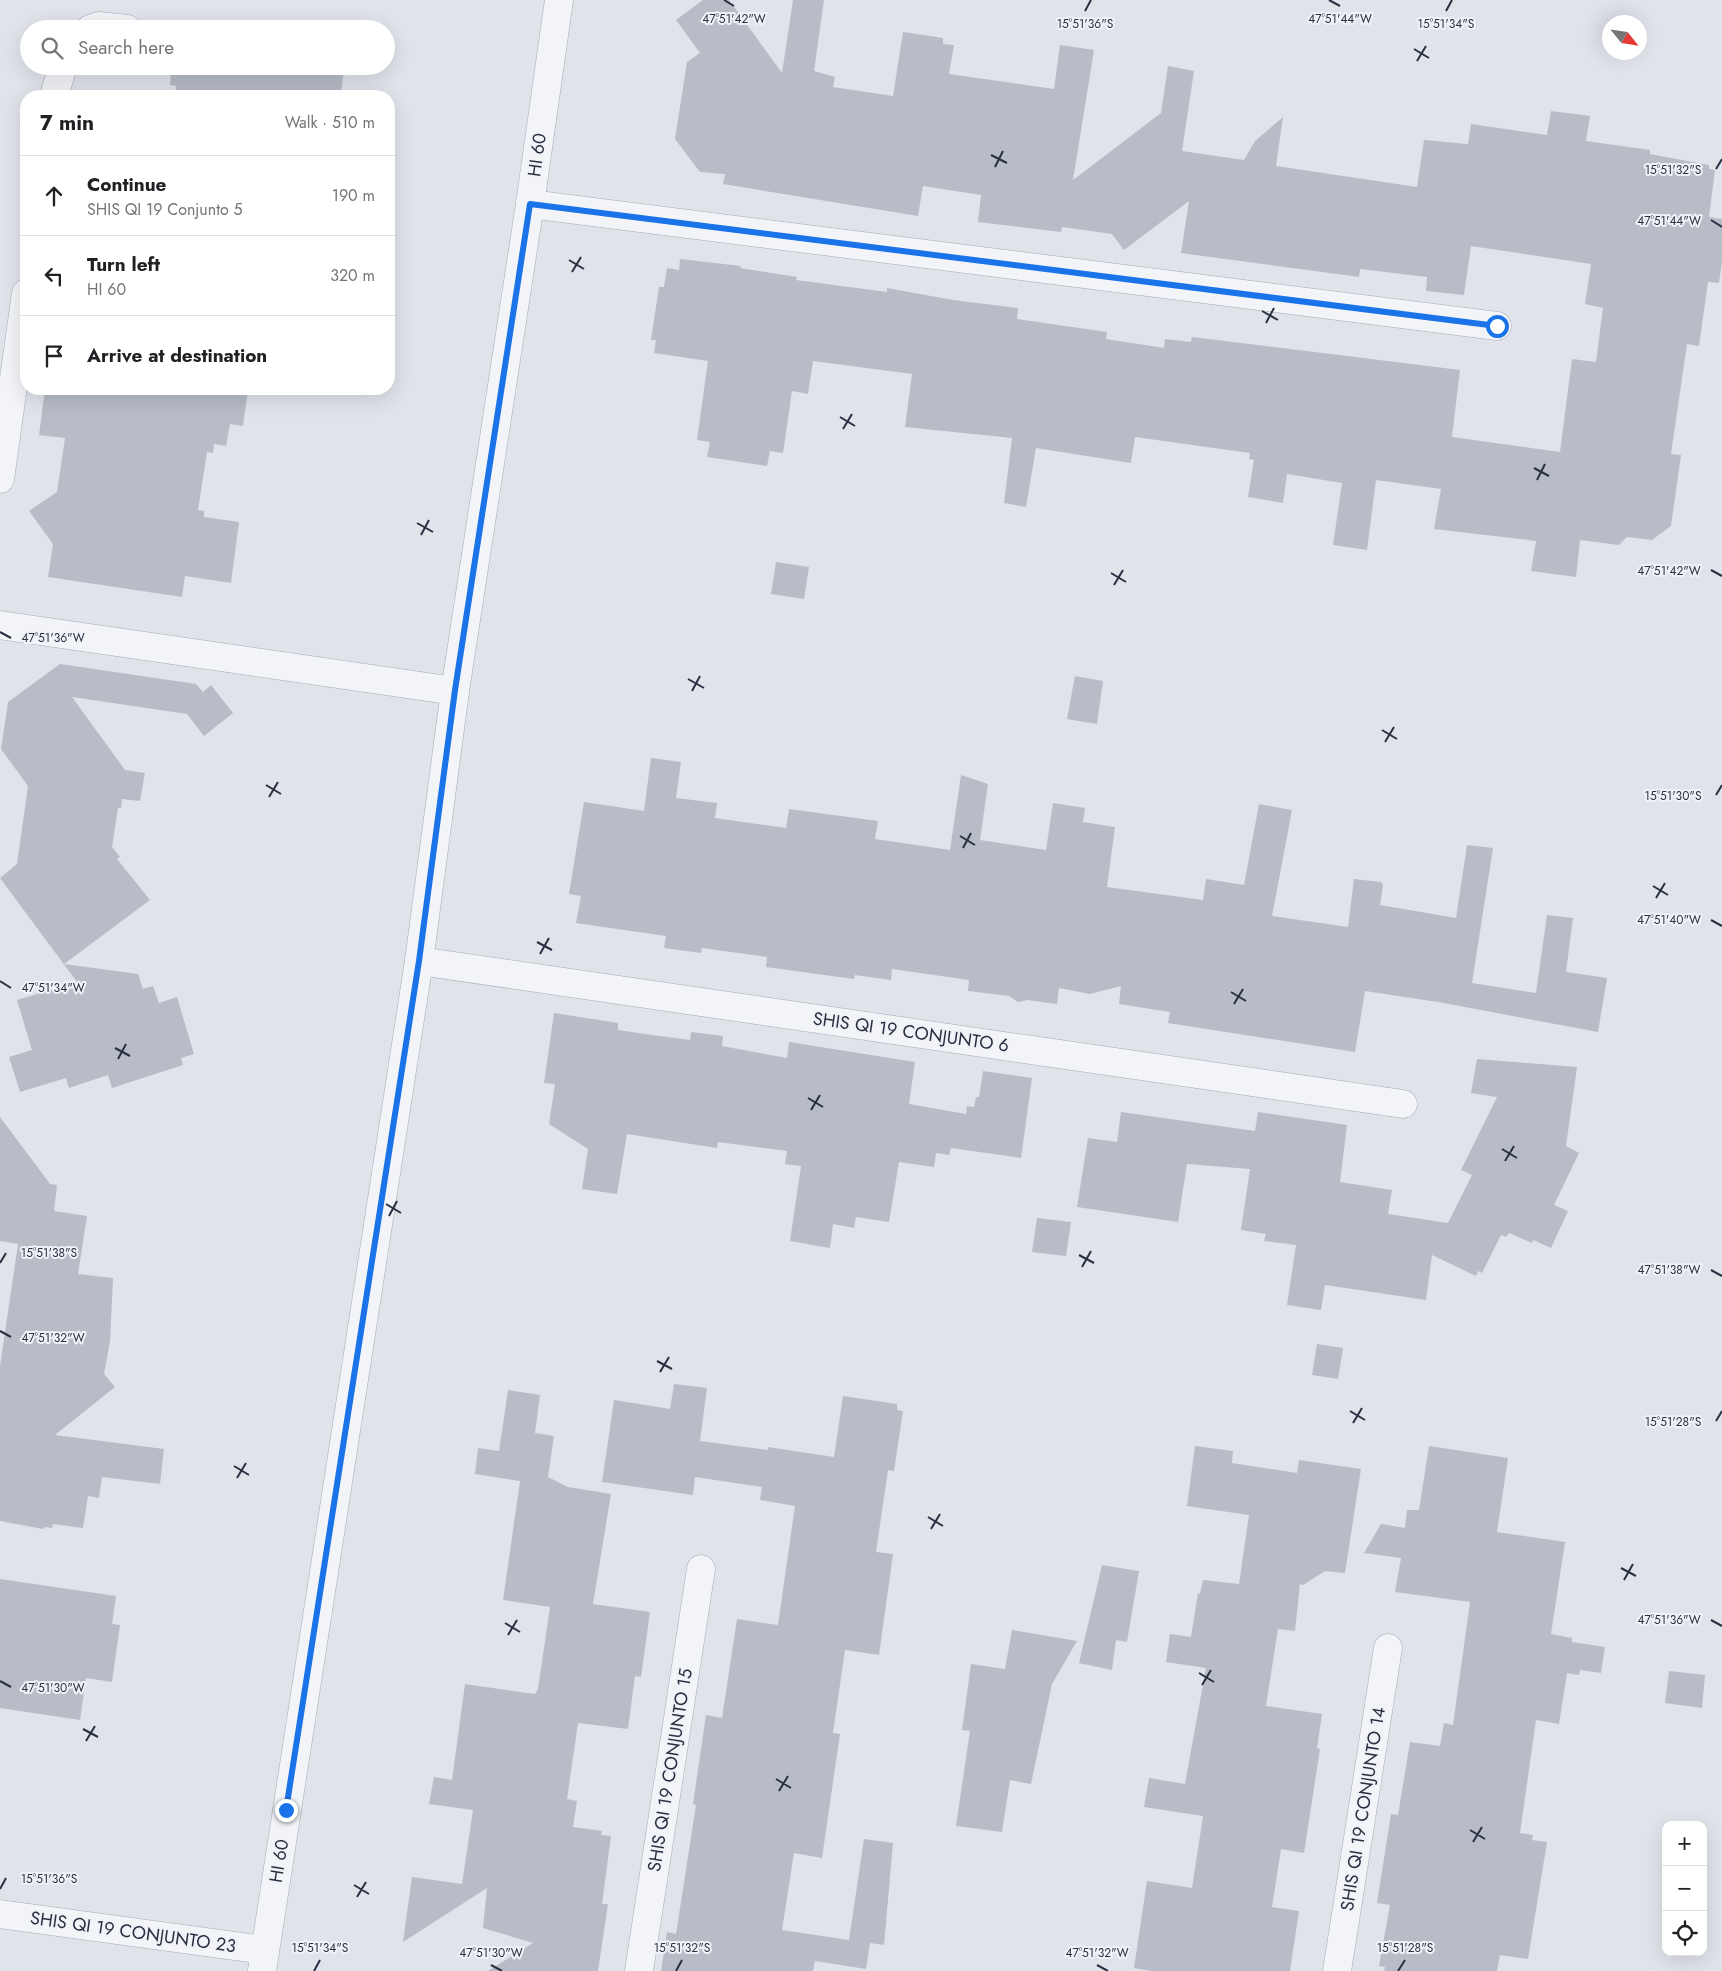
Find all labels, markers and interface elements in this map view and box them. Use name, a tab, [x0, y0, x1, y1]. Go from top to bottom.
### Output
text: 47°51'42"W	[702, 10, 766, 28]
text: 47°51'44"W	[1308, 10, 1372, 28]
text: 15°51'36"S	[1057, 15, 1114, 33]
text: 15°51'34"S	[1418, 15, 1475, 33]
north arrow	[1602, 15, 1647, 60]
search box	[20, 20, 395, 75]
icon: search	[38, 34, 66, 62]
text: Search here	[78, 34, 174, 61]
text: 7 min	[40, 108, 94, 138]
text: Walk · 510 m	[285, 111, 375, 134]
street label: HI 60	[521, 131, 553, 179]
text: 15°51'32"S	[1645, 161, 1702, 179]
text: Continue	[87, 171, 166, 198]
icon: ahead	[40, 182, 68, 210]
text: 190 m	[332, 184, 375, 207]
text: SHIS QI 19 Conjunto 5	[87, 198, 243, 221]
text: 47°51'44"W	[1637, 212, 1701, 230]
text: Turn left	[87, 251, 160, 278]
icon: left	[40, 262, 68, 290]
text: 320 m	[330, 264, 375, 287]
text: HI 60	[87, 278, 126, 301]
route start	[1486, 315, 1509, 338]
icon: arrive	[40, 342, 68, 370]
text: Arrive at destination	[87, 342, 267, 369]
text: 47°51'42"W	[1637, 562, 1701, 580]
text: 47°51'36"W	[21, 629, 85, 647]
text: 15°51'30"S	[1644, 787, 1702, 805]
text: 47°51'40"W	[1637, 911, 1701, 929]
text: 47°51'34"W	[21, 979, 85, 997]
street label: SHIS QI 19 CONJUNTO 6	[811, 1005, 1011, 1059]
text: 15°51'38"S	[21, 1244, 78, 1262]
text: 47°51'38"W	[1638, 1261, 1701, 1279]
text: 47°51'32"W	[21, 1329, 85, 1347]
text: 15°51'28"S	[1645, 1413, 1702, 1431]
text: 47°51'36"W	[1637, 1611, 1701, 1629]
street label: SHIS QI 19 CONJUNTO 15	[641, 1666, 699, 1874]
text: 47°51'30"W	[21, 1679, 85, 1697]
street label: SHIS QI 19 CONJUNTO 14	[1334, 1705, 1392, 1913]
route end	[275, 1799, 298, 1822]
map controls	[1662, 1821, 1707, 1956]
button: +	[1662, 1821, 1707, 1866]
street label: HI 60	[263, 1837, 295, 1885]
button: −	[1662, 1866, 1707, 1911]
text: 15°51'36"S	[21, 1870, 78, 1888]
street label: SHIS QI 19 CONJUNTO 23	[28, 1905, 238, 1959]
button: locate	[1662, 1911, 1707, 1956]
text: 15°51'34"S	[292, 1939, 349, 1957]
text: 15°51'32"S	[654, 1939, 711, 1957]
text: 15°51'28"S	[1377, 1939, 1434, 1957]
text: 47°51'30"W	[459, 1944, 523, 1962]
text: 47°51'32"W	[1065, 1944, 1129, 1962]

